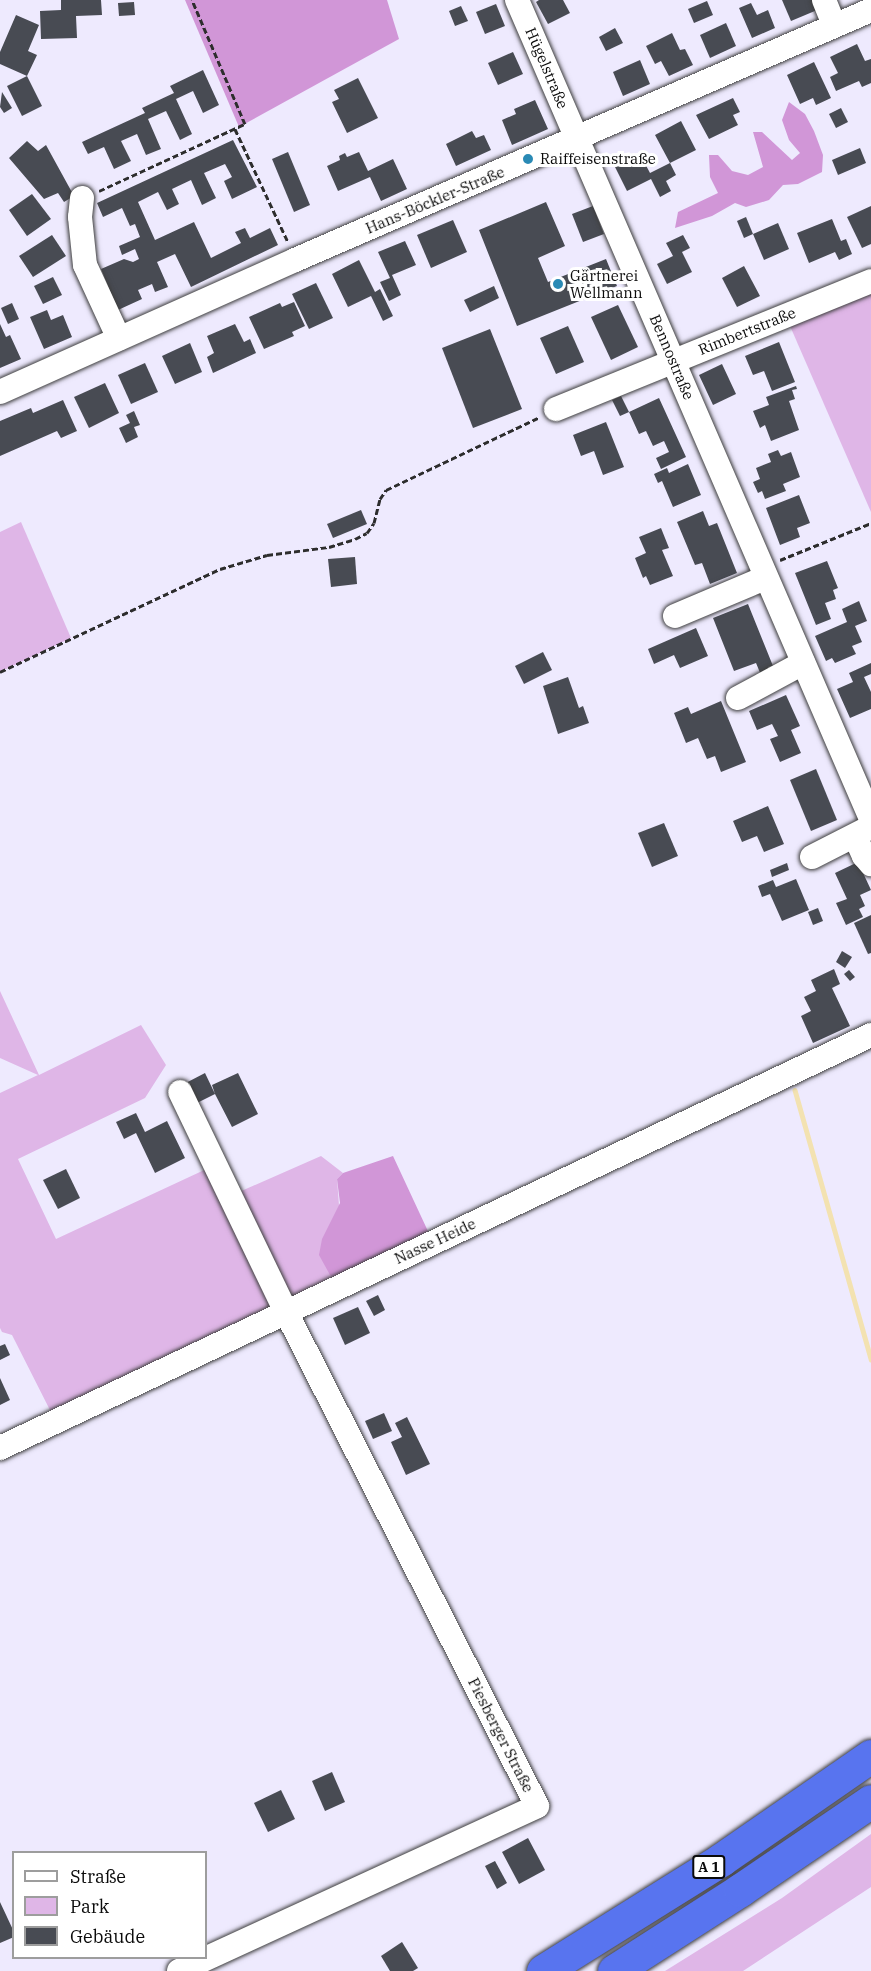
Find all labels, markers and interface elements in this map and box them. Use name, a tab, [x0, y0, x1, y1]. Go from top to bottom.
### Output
street label: Hügelstraße	[522, 25, 572, 111]
place label: Raiffeisenstraße	[540, 150, 656, 168]
marker: Raiffeisenstraße	[521, 152, 535, 166]
street label: Hans-Böckler-Straße	[363, 163, 507, 237]
place label: Gärtnerei Wellmann	[570, 266, 643, 301]
marker: Gärtnerei Wellmann	[551, 277, 565, 291]
street label: Rimbertstraße	[696, 303, 798, 359]
street label: Bennostraße	[646, 312, 698, 402]
street label: Nasse Heide	[392, 1214, 478, 1268]
street label: Piesberger Straße	[464, 1675, 538, 1795]
legend	[12, 1851, 207, 1959]
road number: A 1	[691, 1856, 727, 1878]
text: Straße	[70, 1865, 126, 1888]
text: Park	[70, 1895, 109, 1918]
text: Gebäude	[70, 1925, 145, 1948]

